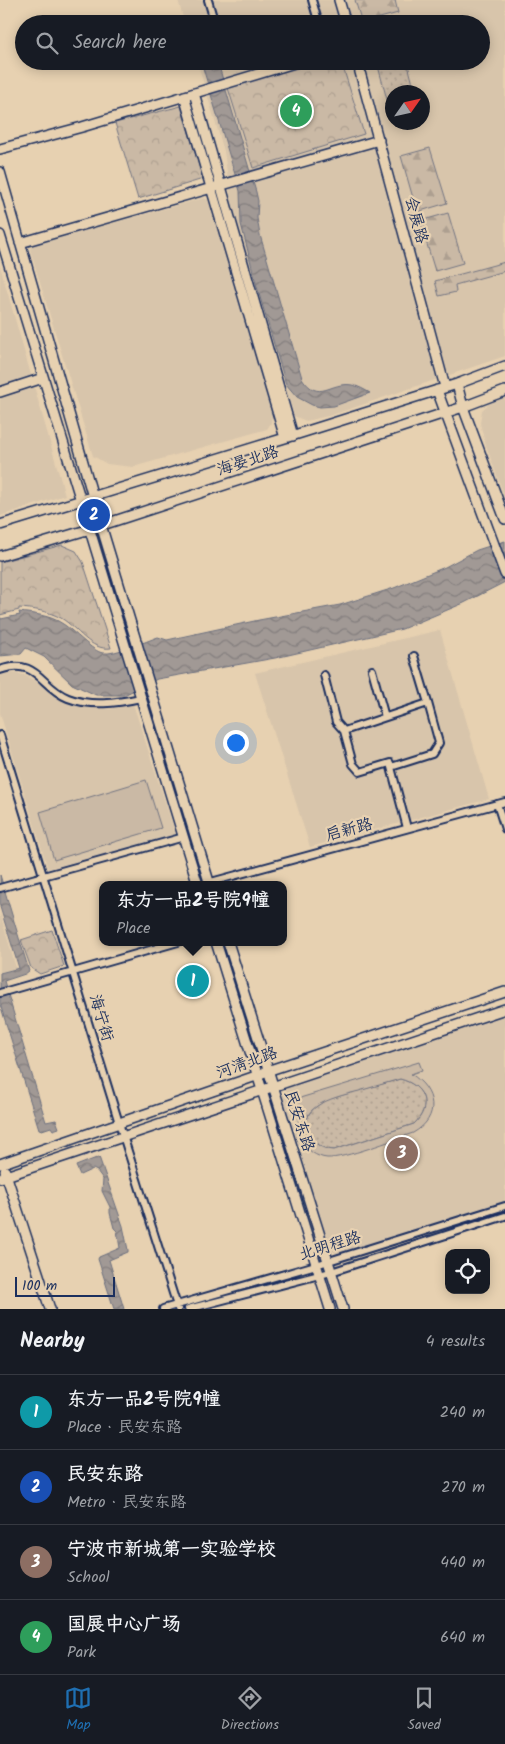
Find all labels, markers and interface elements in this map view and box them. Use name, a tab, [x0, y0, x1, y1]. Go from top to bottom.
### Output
search box	[15, 15, 490, 70]
text: Search here	[73, 28, 167, 58]
icon: search	[33, 29, 61, 57]
north arrow	[385, 85, 430, 130]
pin: 4	[280, 92, 312, 130]
street label: 会展路	[398, 194, 434, 246]
street label: 海晏北路	[214, 439, 282, 483]
pin: 2	[78, 496, 110, 534]
your location	[223, 730, 249, 756]
street label: 启新路	[323, 812, 375, 848]
popup	[99, 881, 287, 946]
text: 东方一品2号院9幢	[116, 886, 270, 916]
text: Place	[116, 916, 151, 941]
pin: 1	[177, 962, 209, 1000]
street label: 海宁街	[82, 991, 120, 1045]
street label: 河清北路	[213, 1040, 281, 1086]
street label: 民安东路	[277, 1087, 321, 1155]
pin: 3	[386, 1134, 418, 1172]
street label: 北明程路	[296, 1225, 364, 1267]
map controls	[445, 1249, 490, 1294]
button: locate	[445, 1249, 490, 1294]
scale bar	[15, 1274, 115, 1297]
text: 100 m	[22, 1275, 57, 1297]
text: Nearby	[20, 1325, 85, 1358]
text: 4 results	[426, 1329, 485, 1354]
text: 东方一品2号院9幢	[67, 1385, 221, 1415]
text: 1	[34, 1400, 38, 1425]
text: 240 m	[440, 1400, 485, 1425]
text: Place · 民安东路	[67, 1415, 182, 1440]
text: 民安东路	[67, 1460, 143, 1490]
text: 2	[31, 1475, 41, 1500]
text: 270 m	[441, 1475, 485, 1500]
text: Metro · 民安东路	[67, 1490, 186, 1515]
text: 宁波市新城第一实验学校	[67, 1535, 276, 1565]
text: 3	[32, 1550, 40, 1575]
text: 440 m	[440, 1550, 485, 1575]
text: School	[67, 1565, 110, 1590]
text: 国展中心广场	[67, 1610, 181, 1640]
text: 4	[32, 1625, 40, 1650]
text: 640 m	[440, 1625, 485, 1650]
text: Park	[67, 1640, 96, 1665]
tab: Map	[64, 1684, 92, 1736]
tab: Directions	[221, 1684, 279, 1736]
tab: Saved	[407, 1684, 441, 1736]

